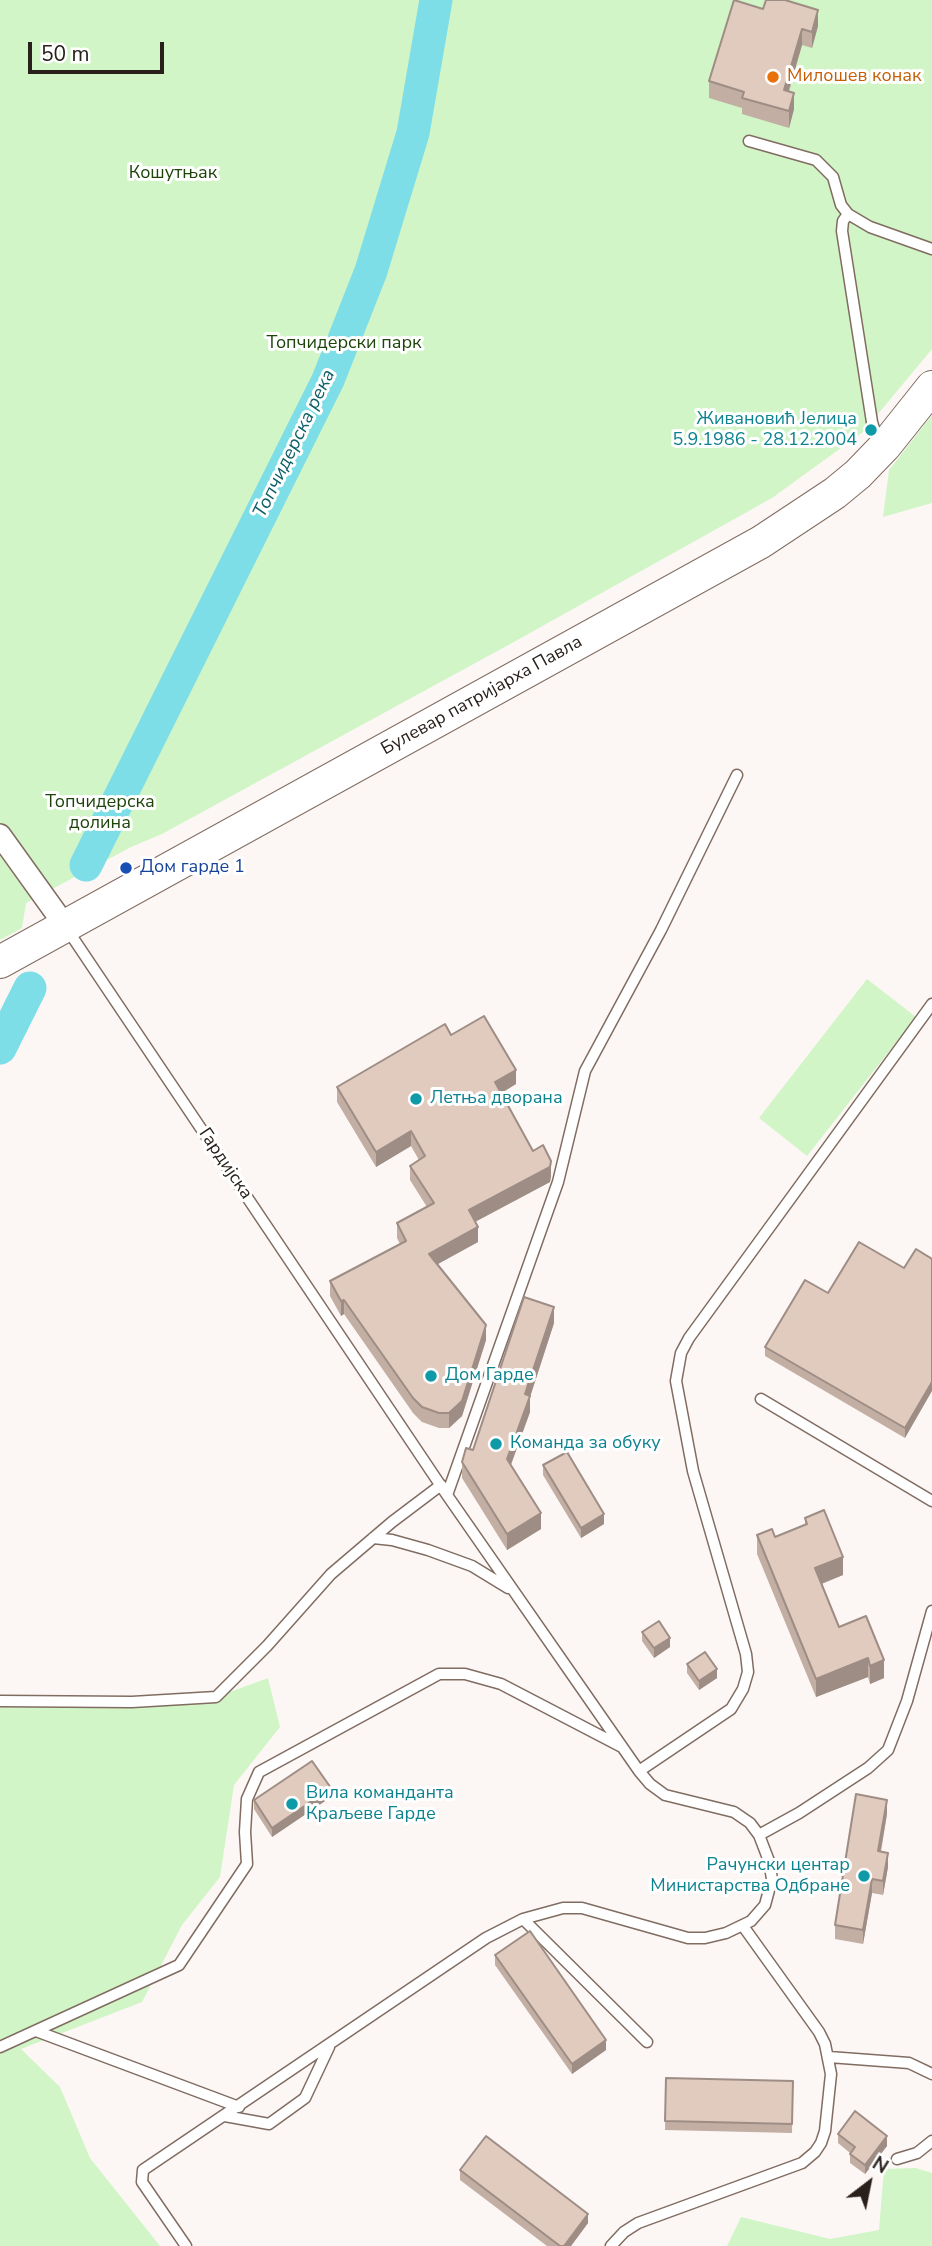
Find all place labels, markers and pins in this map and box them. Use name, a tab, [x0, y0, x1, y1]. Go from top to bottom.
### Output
place label: Милошев конак	[787, 66, 921, 88]
marker: Милошев конак	[765, 69, 781, 85]
place label: Живановић Јелица 5.9.1986 - 28.12.2004	[673, 409, 857, 452]
marker: Живановић Јелица 5.9.1986 - 28.12.2004	[863, 422, 879, 438]
place label: Дом гарде 1	[140, 857, 245, 879]
marker: Дом гарде 1	[118, 860, 134, 876]
place label: Летња дворана	[430, 1088, 563, 1110]
marker: Летња дворана	[408, 1091, 424, 1107]
place label: Дом Гарде	[445, 1365, 534, 1387]
marker: Дом Гарде	[423, 1368, 439, 1384]
place label: Команда за обуку	[510, 1433, 661, 1455]
marker: Команда за обуку	[488, 1436, 504, 1452]
place label: Вила команданта Краљеве Гарде	[306, 1783, 454, 1826]
marker: Вила команданта Краљеве Гарде	[284, 1796, 300, 1812]
place label: Рачунски центар Министарства Одбране	[650, 1855, 850, 1898]
marker: Рачунски центар Министарства Одбране	[856, 1868, 872, 1884]

